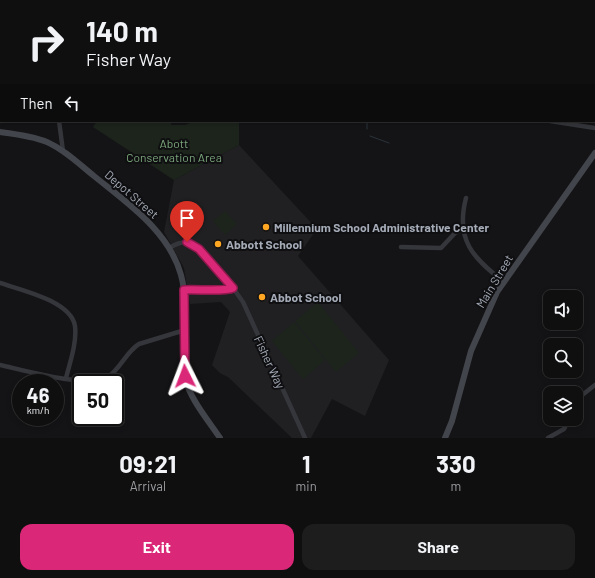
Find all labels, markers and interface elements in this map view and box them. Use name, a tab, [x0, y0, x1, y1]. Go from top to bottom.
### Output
text: 140 m	[86, 14, 158, 48]
icon: right	[20, 16, 72, 68]
text: Fisher Way	[86, 48, 171, 70]
icon: left	[61, 92, 83, 114]
text: Then	[20, 94, 53, 112]
park label: Abott Conservation Area	[126, 136, 222, 164]
street label: Depot Street	[102, 167, 162, 221]
pin	[170, 201, 204, 242]
icon: arrive	[176, 207, 198, 229]
place label: Millennium School Administrative Center	[274, 220, 489, 234]
marker: Millennium School Administrative Center	[261, 222, 271, 232]
place label: Abbott School	[226, 237, 302, 251]
marker: Abbott School	[213, 239, 223, 249]
street label: Main Street	[473, 252, 515, 310]
place label: Abbot School	[270, 290, 342, 304]
map controls	[543, 290, 583, 426]
button: sound	[543, 290, 583, 330]
marker: Abbot School	[257, 292, 267, 302]
street label: Fisher Way	[252, 333, 289, 391]
button: search	[543, 338, 583, 378]
position arrow	[164, 355, 206, 397]
speed limit sign: 50	[72, 374, 124, 426]
text: 46	[27, 383, 49, 407]
button: layers	[543, 386, 583, 426]
text: km/h	[27, 404, 49, 416]
text: 09:21	[119, 449, 176, 478]
text: 1	[302, 449, 310, 478]
text: 330	[436, 449, 476, 478]
text: Arrival	[130, 478, 166, 494]
text: min	[296, 478, 317, 494]
text: m	[450, 478, 461, 494]
button: Exit	[20, 524, 294, 570]
button: Share	[302, 524, 575, 570]

